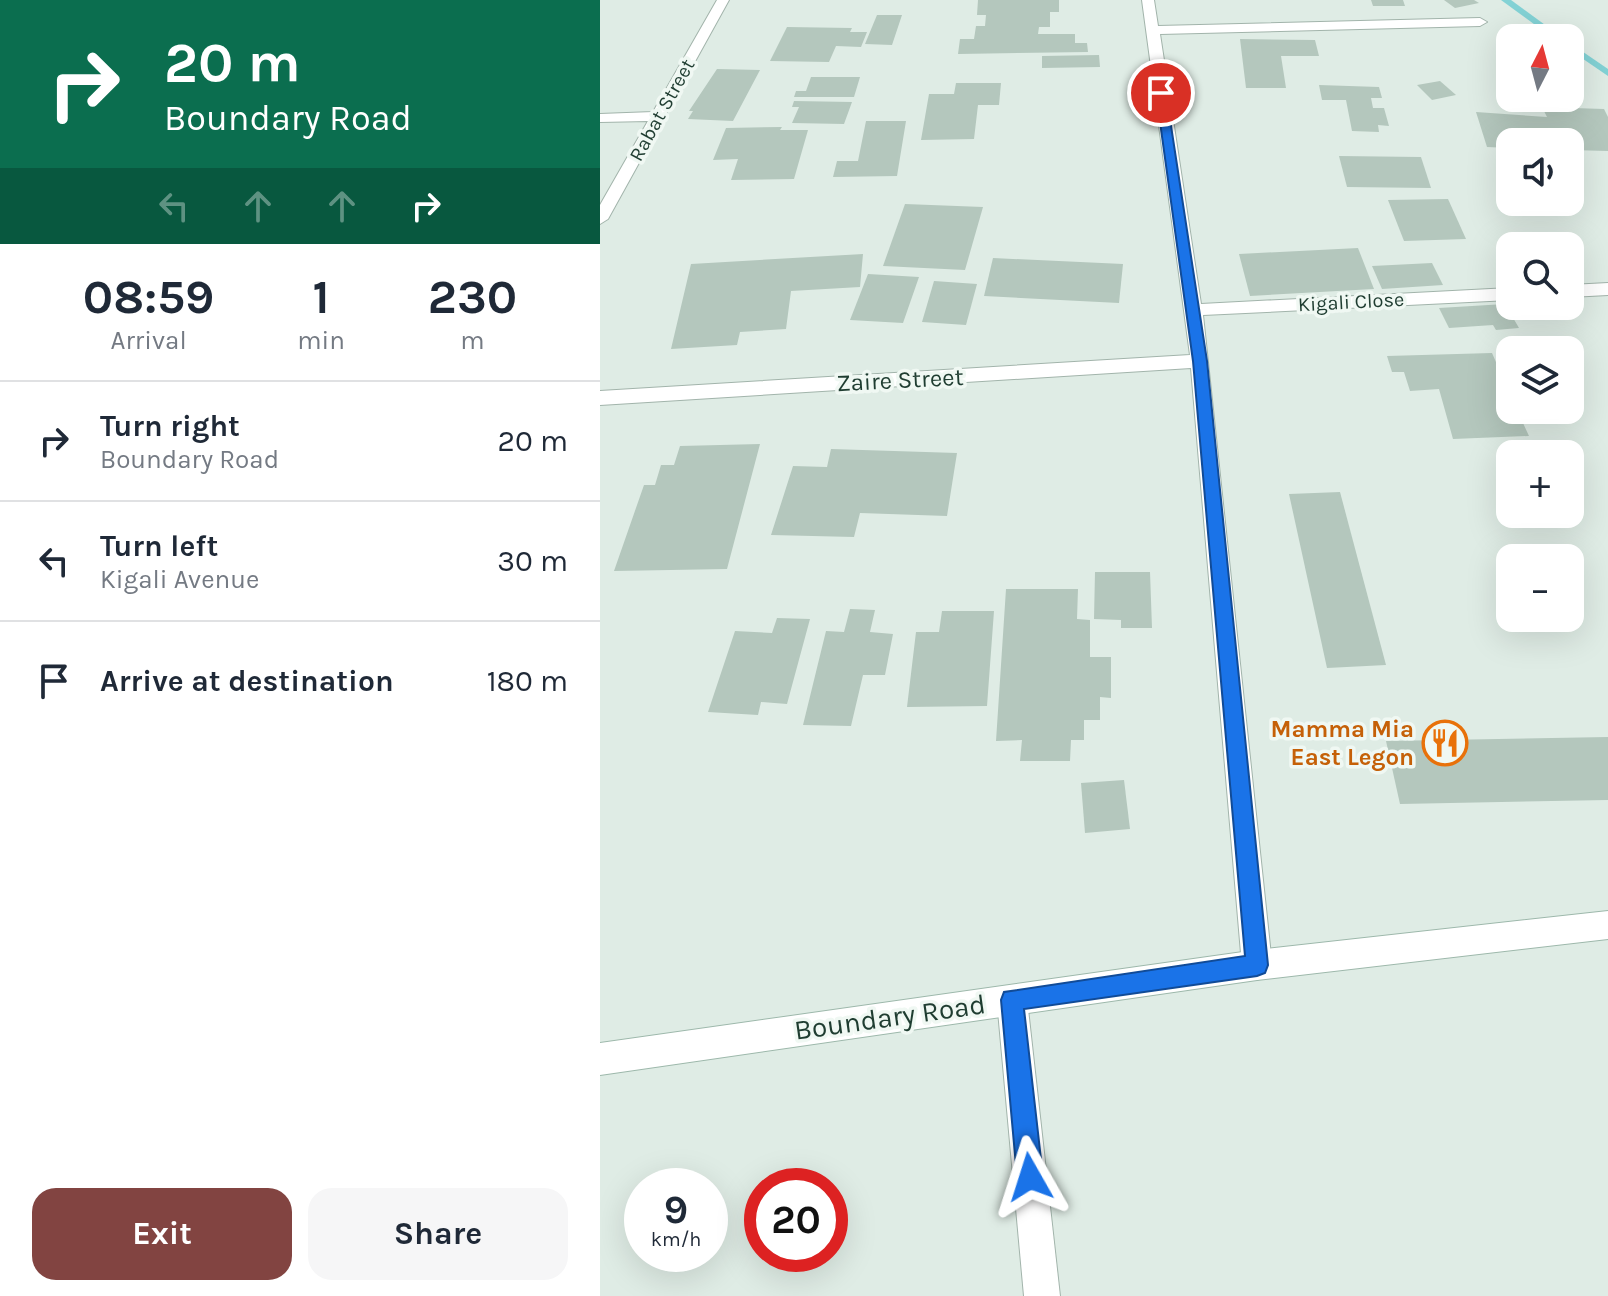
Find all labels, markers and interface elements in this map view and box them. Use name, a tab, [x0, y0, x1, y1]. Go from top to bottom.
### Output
north arrow	[1496, 24, 1584, 112]
map controls	[1496, 24, 1584, 632]
text: 20 m	[164, 30, 301, 95]
icon: right	[32, 32, 136, 136]
street label: Rabat Street	[624, 54, 700, 165]
pin	[1127, 59, 1195, 127]
icon: arrive	[1139, 71, 1183, 115]
text: Boundary Road	[164, 97, 412, 139]
button: sound	[1496, 128, 1584, 216]
icon: left	[152, 184, 196, 228]
icon: ahead	[236, 184, 280, 228]
icon: ahead	[320, 184, 364, 228]
icon: right	[404, 184, 448, 228]
button: search	[1496, 232, 1584, 320]
text: 08:59	[83, 269, 214, 325]
text: 1	[313, 269, 330, 325]
text: 230	[428, 269, 517, 325]
street label: Kigali Close	[1297, 288, 1405, 316]
text: Arrival	[111, 325, 187, 356]
text: min	[297, 325, 345, 356]
text: m	[460, 325, 485, 356]
button: layers	[1496, 336, 1584, 424]
street label: Zaire Street	[836, 363, 964, 397]
text: Turn right	[100, 408, 240, 444]
icon: right	[32, 419, 76, 463]
text: 20 m	[498, 423, 568, 459]
button: +	[1496, 440, 1584, 528]
text: Boundary Road	[100, 444, 279, 475]
text: Turn left	[100, 528, 218, 564]
icon: left	[32, 539, 76, 583]
text: 30 m	[497, 543, 568, 579]
button: −	[1496, 544, 1584, 632]
text: Kigali Avenue	[100, 564, 259, 595]
icon: arrive	[32, 659, 76, 703]
text: Arrive at destination	[100, 663, 394, 699]
text: 180 m	[487, 663, 568, 699]
place label: Mamma Mia East Legon	[1270, 715, 1414, 771]
restaurant icon: Mamma Mia East Legon	[1421, 719, 1469, 767]
street label: Boundary Road	[792, 987, 988, 1047]
position arrow	[988, 1135, 1072, 1219]
speed limit sign: 20	[744, 1168, 848, 1272]
text: 9	[664, 1186, 688, 1233]
button: Exit	[32, 1188, 292, 1280]
button: Share	[308, 1188, 568, 1280]
text: km/h	[651, 1228, 701, 1251]

